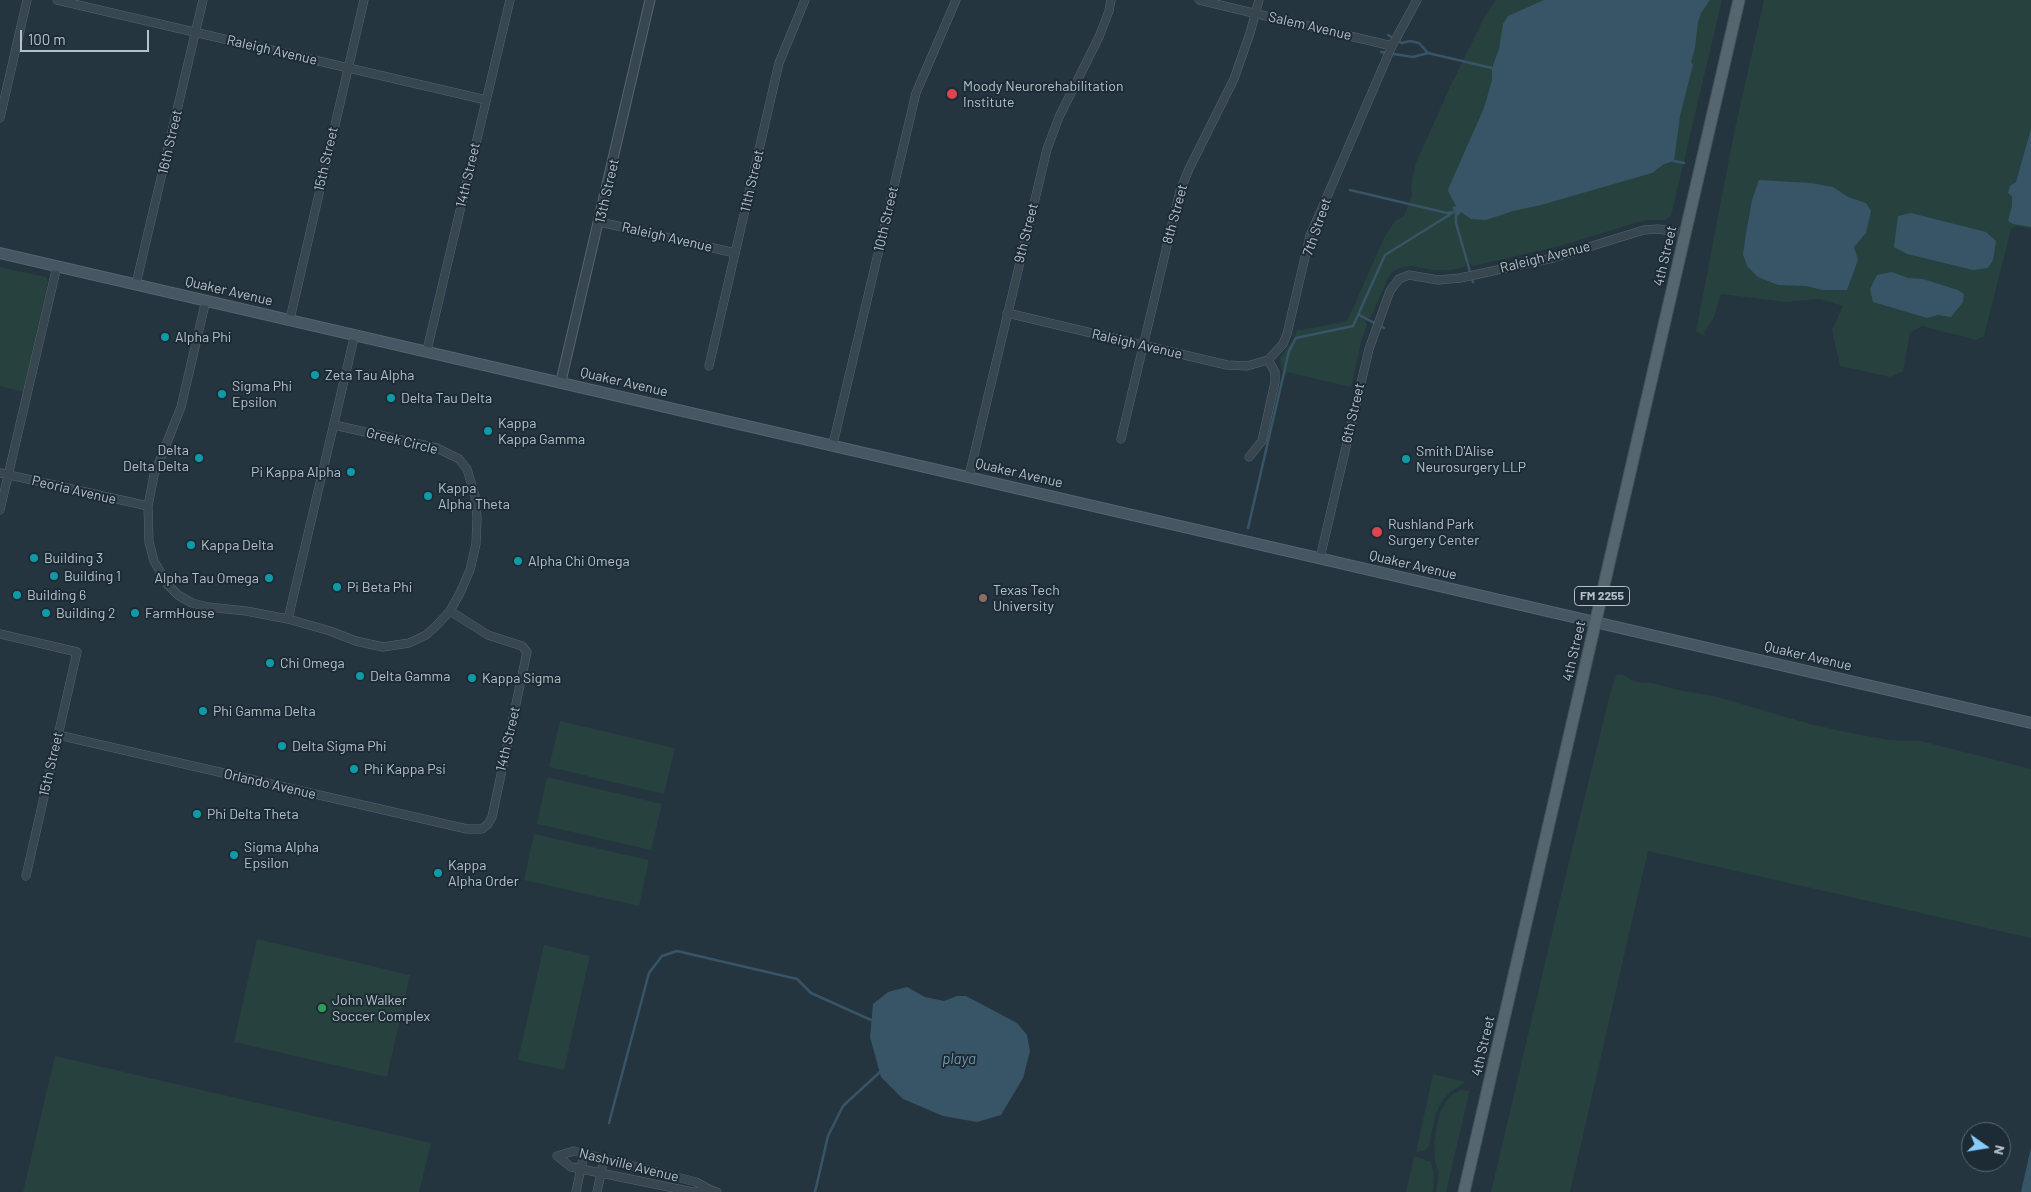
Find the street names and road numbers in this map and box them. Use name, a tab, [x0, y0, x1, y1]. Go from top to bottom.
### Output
street label: Salem Avenue	[1267, 8, 1353, 44]
street label: Raleigh Avenue	[225, 31, 319, 69]
street label: 16th Street	[154, 108, 186, 176]
street label: 15th Street	[310, 125, 342, 193]
street label: 14th Street	[452, 141, 484, 209]
street label: 11th Street	[737, 148, 767, 214]
street label: 13th Street	[591, 157, 623, 225]
street label: 8th Street	[1159, 182, 1191, 246]
street label: 10th Street	[870, 185, 902, 253]
street label: 7th Street	[1299, 196, 1335, 258]
street label: 9th Street	[1010, 201, 1042, 265]
street label: Raleigh Avenue	[620, 218, 714, 256]
street label: 4th Street	[1650, 224, 1680, 288]
street label: Raleigh Avenue	[1498, 238, 1592, 276]
street label: Quaker Avenue	[184, 273, 274, 309]
street label: Raleigh Avenue	[1090, 325, 1184, 363]
street label: Quaker Avenue	[579, 364, 669, 400]
street label: 6th Street	[1338, 381, 1368, 445]
street label: Greek Circle	[364, 424, 440, 458]
street label: Quaker Avenue	[974, 455, 1064, 491]
street label: Peoria Avenue	[30, 472, 118, 508]
street label: Quaker Avenue	[1368, 547, 1458, 583]
road number: FM 2255	[1574, 586, 1630, 606]
street label: 4th Street	[1559, 619, 1589, 683]
street label: Quaker Avenue	[1763, 638, 1853, 674]
street label: 14th Street	[492, 705, 524, 773]
street label: 15th Street	[35, 730, 67, 798]
street label: Orlando Avenue	[222, 765, 318, 803]
street label: 4th Street	[1468, 1014, 1498, 1078]
street label: Nashville Avenue	[577, 1144, 681, 1186]

